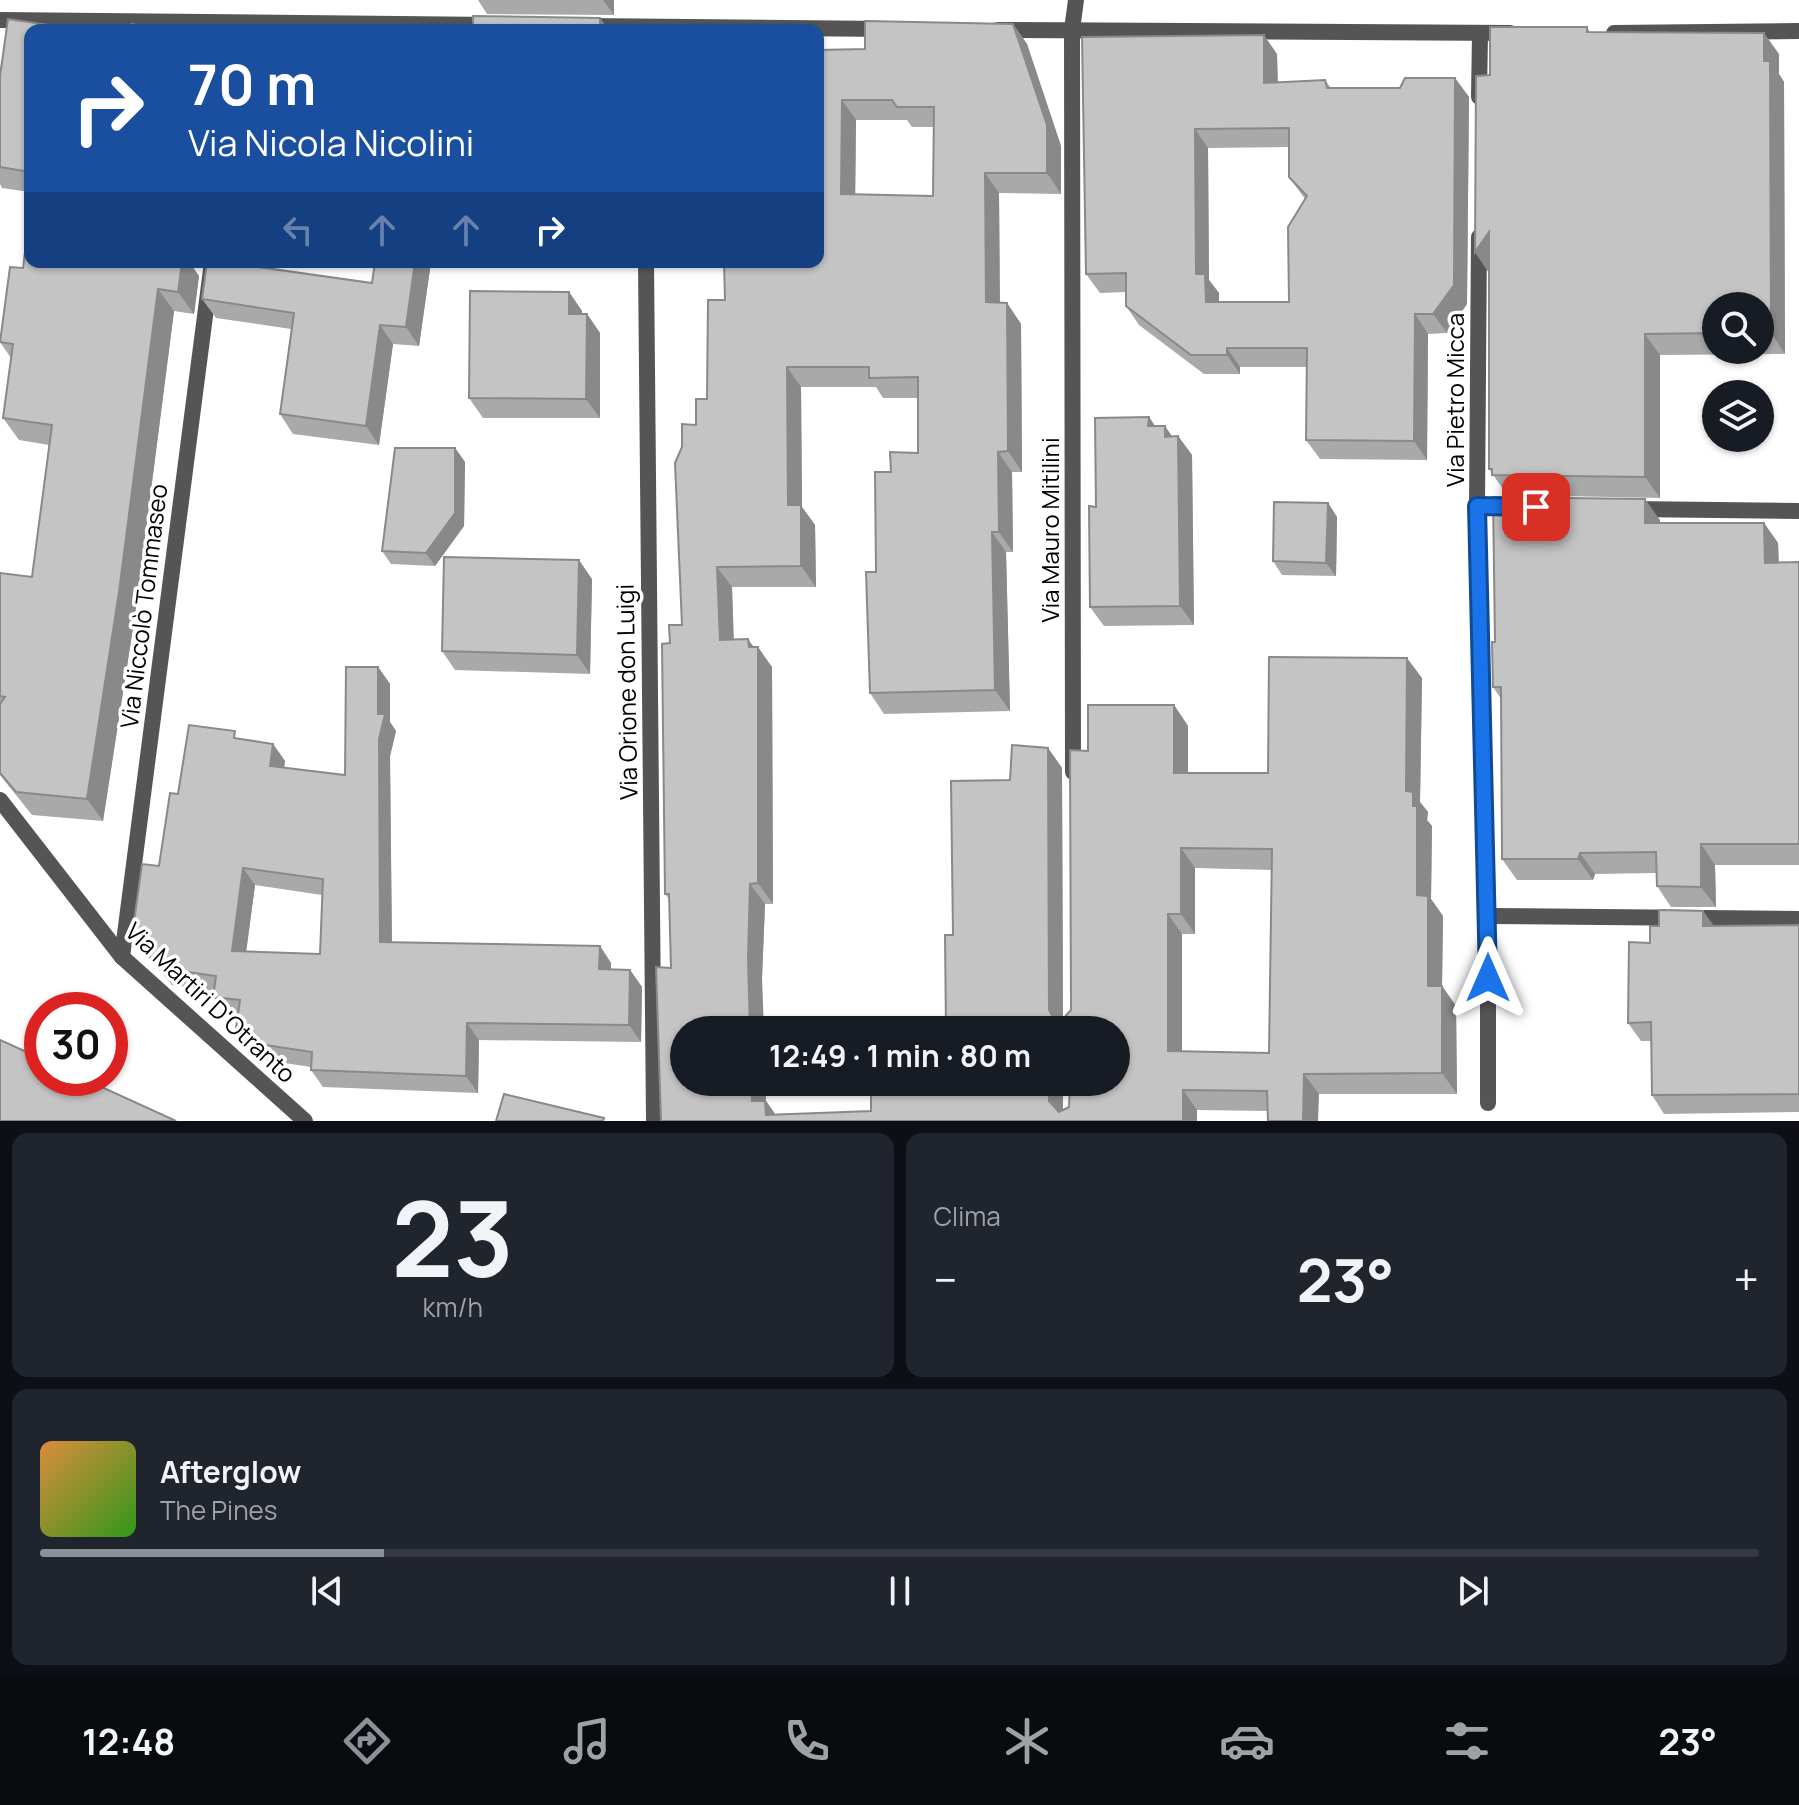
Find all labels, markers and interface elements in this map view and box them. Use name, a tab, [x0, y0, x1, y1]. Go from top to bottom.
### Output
text: 70 m	[188, 45, 316, 122]
icon: right	[56, 56, 160, 160]
text: Via Nicola Nicolini	[188, 118, 474, 167]
icon: left	[276, 208, 320, 252]
icon: ahead	[360, 208, 404, 252]
icon: ahead	[444, 208, 488, 252]
icon: right	[528, 208, 572, 252]
map controls	[1702, 292, 1774, 452]
button: search	[1702, 292, 1774, 364]
street label: Via Pietro Micca	[1438, 313, 1471, 487]
button: layers	[1702, 380, 1774, 452]
street label: Via Mauro Mitilini	[1033, 438, 1066, 622]
pin	[1502, 473, 1570, 541]
street label: Via Niccolò Tommaseo	[112, 482, 174, 730]
icon: arrive	[1514, 485, 1558, 529]
street label: Via Orione don Luigi	[608, 584, 644, 800]
street label: Via Martiri D'Otranto	[119, 914, 303, 1090]
position arrow	[1446, 936, 1530, 1020]
speed limit sign: 30	[24, 992, 128, 1096]
text: 12:49 · 1 min · 80 m	[769, 1035, 1031, 1076]
text: 23	[392, 1166, 514, 1308]
text: Clima	[934, 1198, 1001, 1234]
text: 23°	[1297, 1238, 1394, 1320]
text: −	[934, 1249, 957, 1309]
text: +	[1734, 1249, 1759, 1309]
text: km/h	[423, 1289, 483, 1325]
text: Afterglow	[160, 1451, 301, 1492]
text: The Pines	[160, 1492, 277, 1528]
icon: previous	[305, 1569, 349, 1613]
icon: pause	[878, 1569, 922, 1613]
icon: next	[1451, 1569, 1495, 1613]
icon: directions	[339, 1713, 395, 1769]
icon: music	[559, 1713, 615, 1769]
icon: phone	[779, 1713, 835, 1769]
icon: climate	[999, 1713, 1055, 1769]
icon: car	[1219, 1713, 1275, 1769]
icon: filters	[1439, 1713, 1495, 1769]
text: 12:48	[82, 1717, 175, 1766]
text: 23°	[1658, 1717, 1717, 1766]

